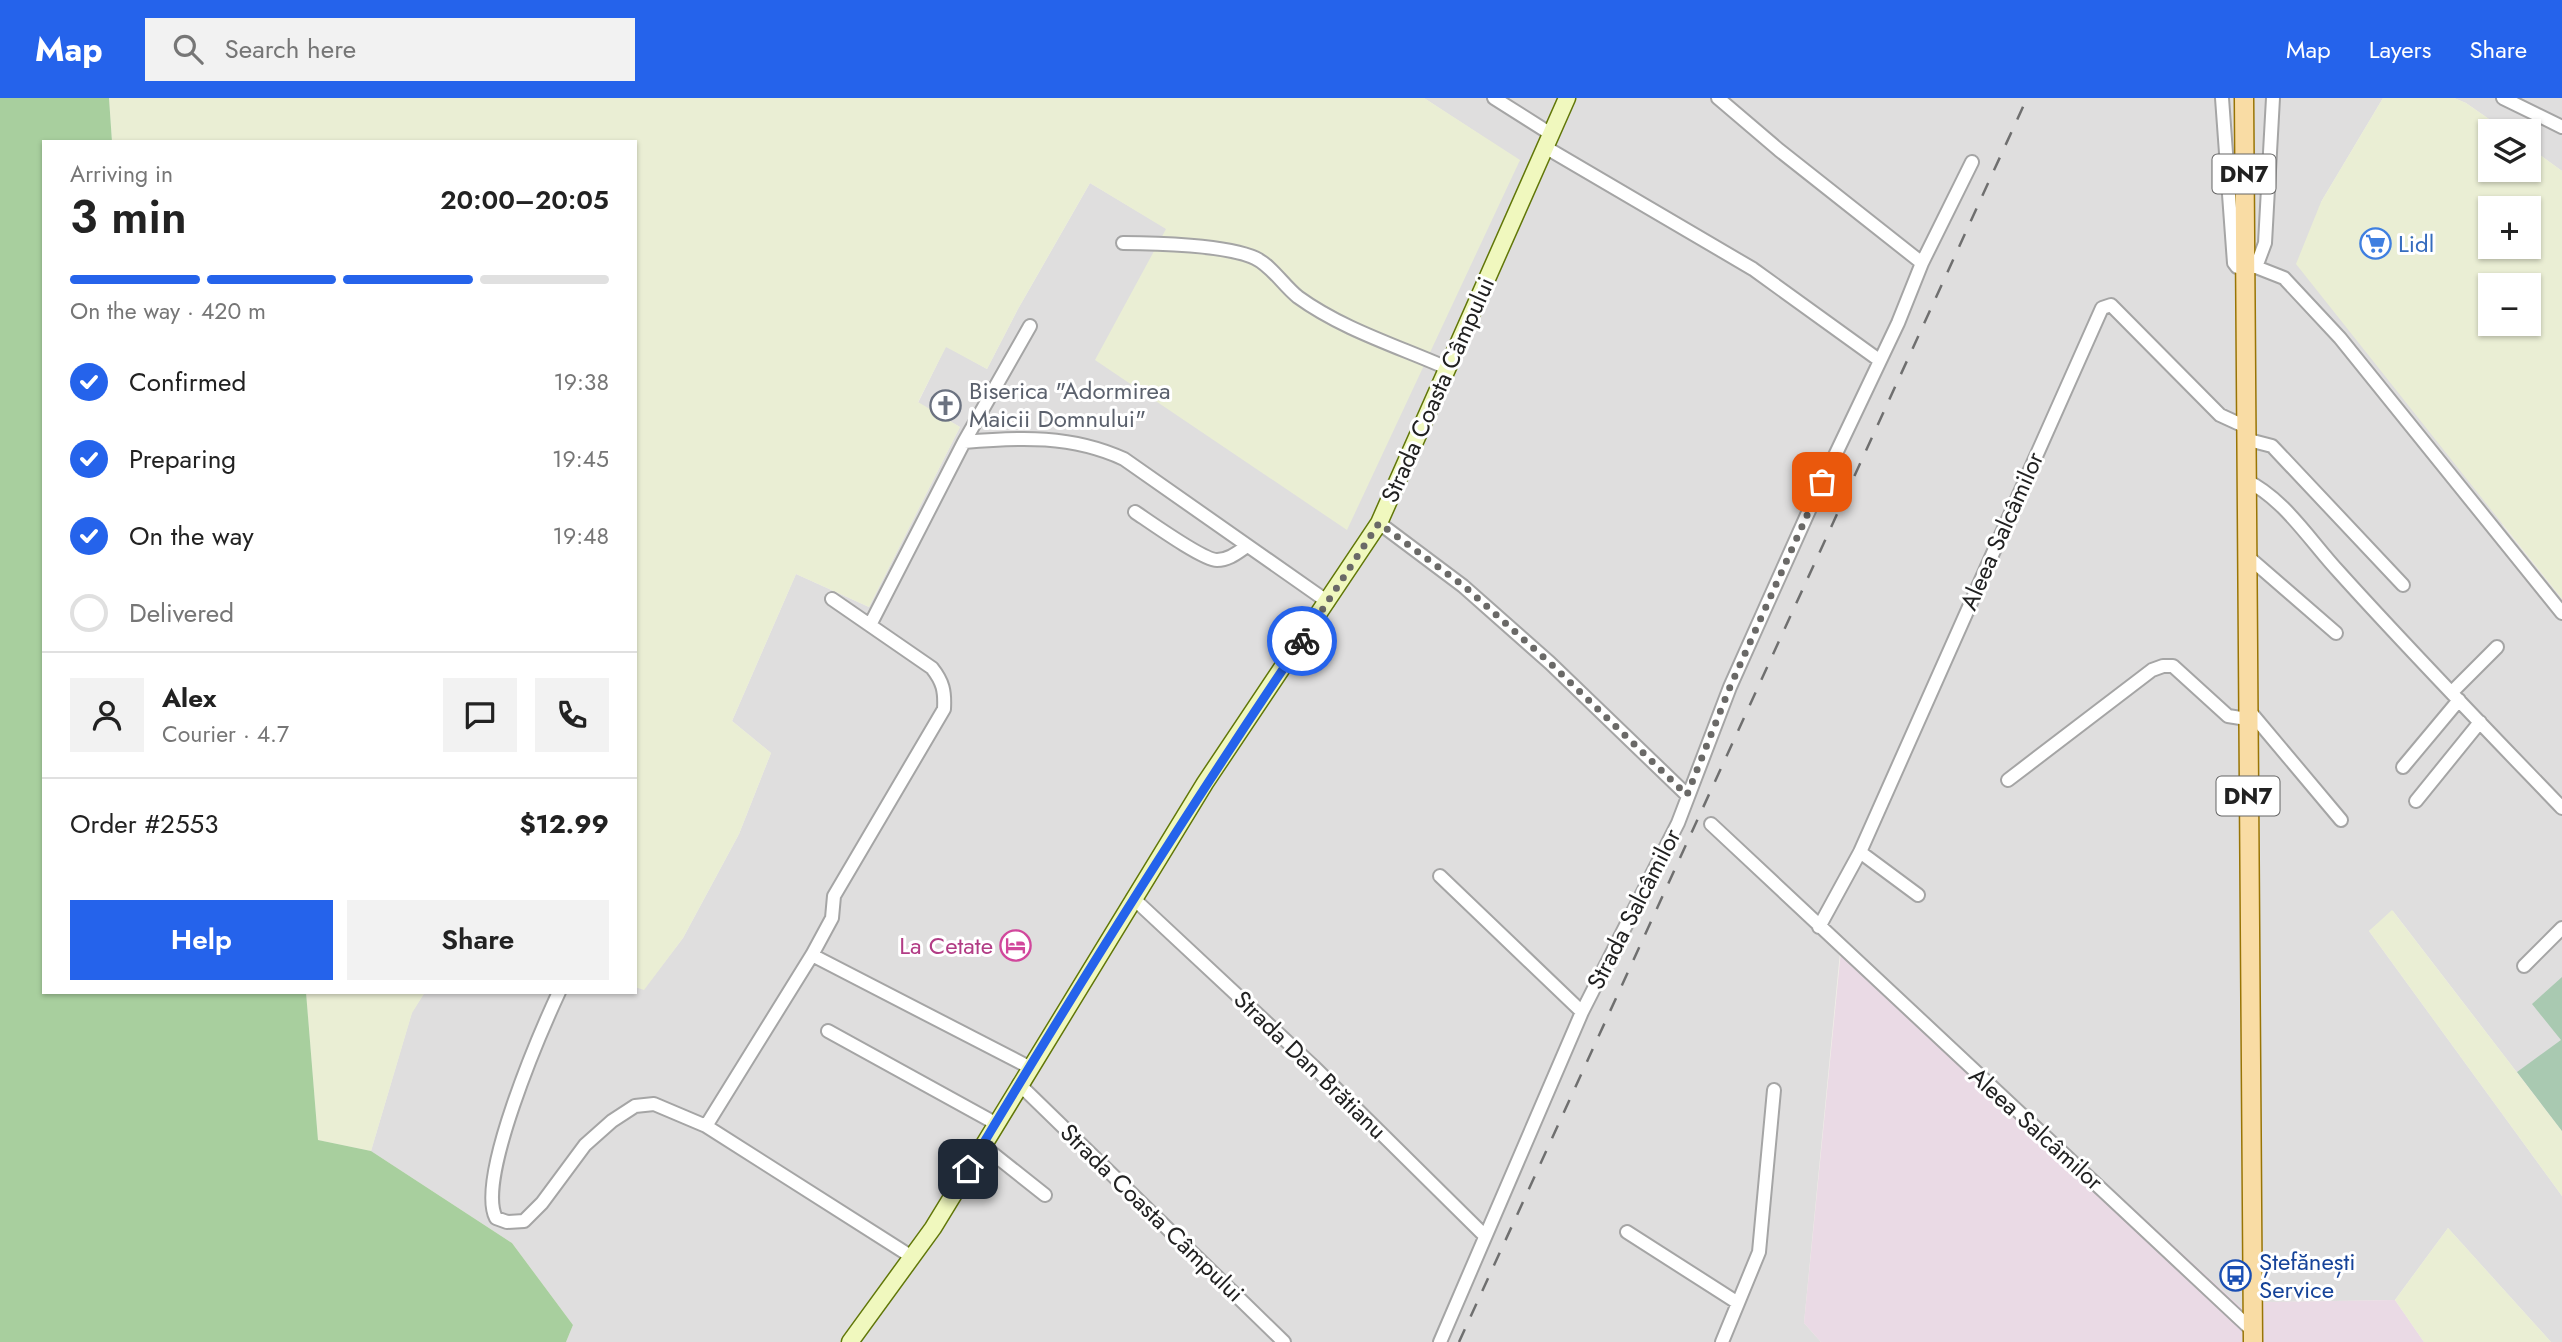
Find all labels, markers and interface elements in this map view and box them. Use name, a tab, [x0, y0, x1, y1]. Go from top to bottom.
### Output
search box	[145, 18, 635, 81]
text: Map	[35, 26, 103, 73]
icon: search	[169, 30, 207, 68]
text: Search here	[225, 30, 356, 68]
text: Map	[2286, 32, 2331, 67]
text: Layers	[2369, 32, 2431, 67]
text: Share	[2469, 32, 2527, 67]
map controls	[2478, 119, 2541, 336]
button: layers	[2478, 119, 2541, 182]
road number: DN7	[2212, 155, 2276, 194]
text: Arriving in	[70, 157, 173, 191]
text: 20:00–20:05	[440, 181, 609, 219]
text: 3 min	[70, 184, 187, 250]
button: +	[2478, 196, 2541, 259]
place label: Lidl	[2398, 226, 2434, 261]
supermarket icon: Lidl	[2358, 227, 2392, 261]
street label: Strada Coasta Câmpului	[1372, 271, 1503, 508]
button: −	[2478, 273, 2541, 336]
text: On the way · 420 m	[70, 294, 266, 328]
icon: check	[70, 363, 108, 401]
text: Confirmed	[129, 363, 246, 401]
text: 19:38	[553, 365, 609, 399]
place label: Biserica "Adormirea Maicii Domnului"	[969, 373, 1171, 436]
church icon: Biserica "Adormirea Maicii Domnului"	[929, 388, 963, 422]
icon: check	[70, 440, 108, 478]
text: Preparing	[129, 440, 236, 478]
text: 19:45	[552, 442, 609, 476]
street label: Aleea Salcâmilor	[1951, 445, 2052, 616]
pin	[1792, 452, 1852, 512]
icon: bag	[1803, 463, 1841, 501]
icon: check	[70, 517, 108, 555]
text: On the way	[129, 517, 254, 555]
text: 19:48	[553, 519, 609, 553]
text: Delivered	[129, 594, 234, 632]
courier	[1267, 606, 1337, 676]
icon: bike	[1283, 622, 1321, 660]
button: person	[70, 678, 144, 752]
button: chat	[443, 678, 517, 752]
button: phone	[535, 678, 609, 752]
text: Alex	[162, 679, 216, 717]
text: Courier · 4.7	[162, 717, 289, 751]
road number: DN7	[2216, 776, 2280, 816]
text: Order #2553	[70, 805, 218, 843]
text: $12.99	[519, 805, 609, 843]
street label: Strada Salcâmilor	[1578, 822, 1690, 995]
button: Help	[70, 900, 333, 980]
button: Share	[347, 900, 609, 980]
place label: La Cetate	[899, 928, 993, 963]
hotel icon: La Cetate	[999, 929, 1033, 963]
street label: Strada Dan Brătianu	[1226, 982, 1395, 1147]
street label: Aleea Salcâmilor	[1961, 1059, 2112, 1199]
street label: Strada Coasta Câmpului	[1052, 1115, 1252, 1310]
pin	[938, 1139, 998, 1199]
icon: home	[949, 1150, 987, 1188]
place label: Ștefănești Service	[2259, 1244, 2355, 1307]
bus stop icon: Ștefănești Service	[2219, 1259, 2253, 1293]

